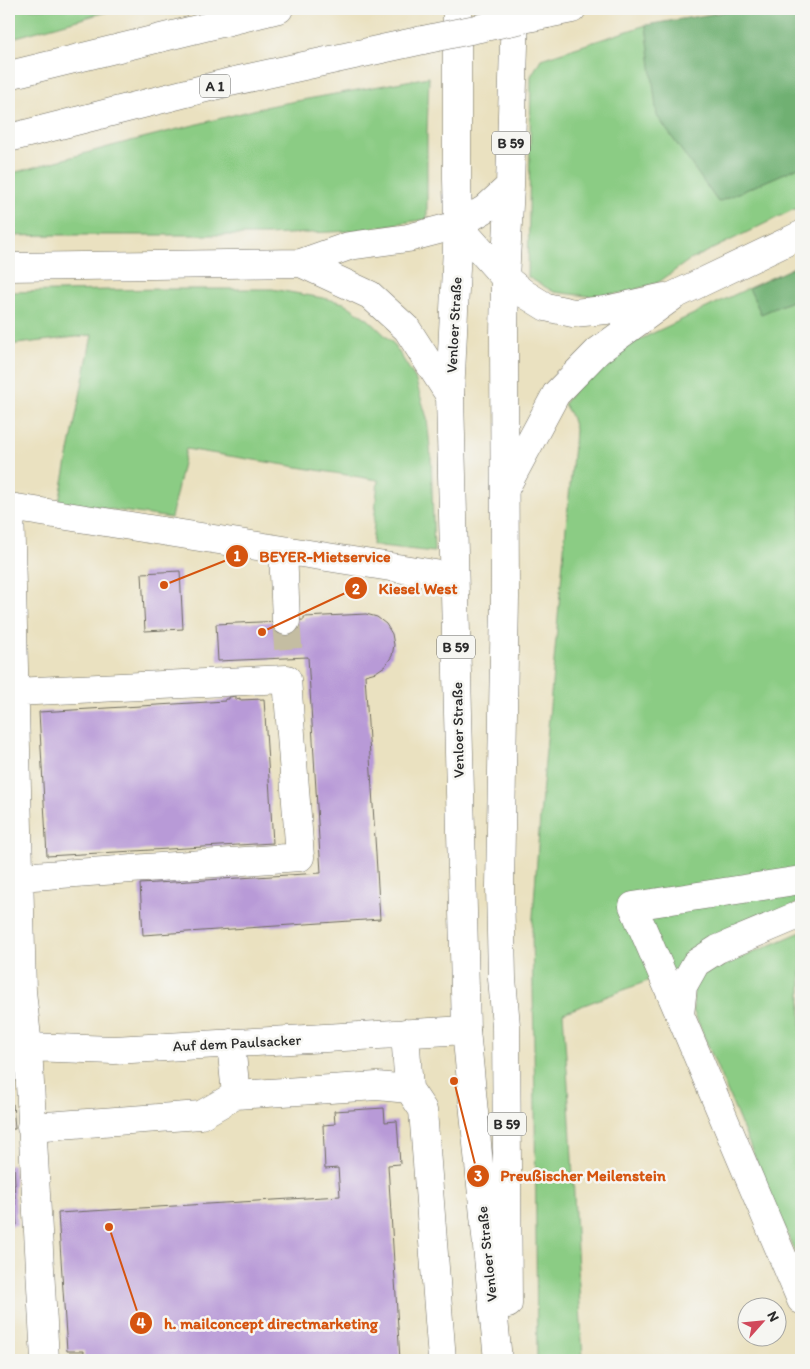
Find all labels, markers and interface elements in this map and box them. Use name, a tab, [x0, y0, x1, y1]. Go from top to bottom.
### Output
road number: A 1	[200, 74, 230, 98]
road number: B 59	[492, 132, 530, 154]
street label: Venloer Straße	[442, 277, 466, 373]
callout: BEYER-Mietservice	[224, 540, 400, 571]
text: 1	[234, 547, 241, 565]
text: BEYER-Mietservice	[259, 547, 391, 566]
callout: Kiesel West	[343, 573, 467, 604]
text: Kiesel West	[379, 579, 457, 598]
text: 2	[352, 580, 360, 598]
road number: B 59	[437, 636, 475, 659]
street label: Venloer Straße	[448, 682, 468, 778]
street label: Auf dem Paulsacker	[172, 1031, 302, 1055]
road number: B 59	[488, 1112, 526, 1136]
callout: Preußischer Meilenstein	[466, 1160, 676, 1191]
text: Preußischer Meilenstein	[500, 1166, 667, 1185]
text: 3	[474, 1167, 482, 1185]
street label: Venloer Straße	[473, 1205, 501, 1303]
north arrow	[738, 1296, 788, 1346]
callout: h. mailconcept directmarketing	[129, 1307, 389, 1338]
text: N	[763, 1308, 783, 1324]
text: 4	[136, 1314, 146, 1332]
text: h. mailconcept directmarketing	[164, 1314, 379, 1334]

